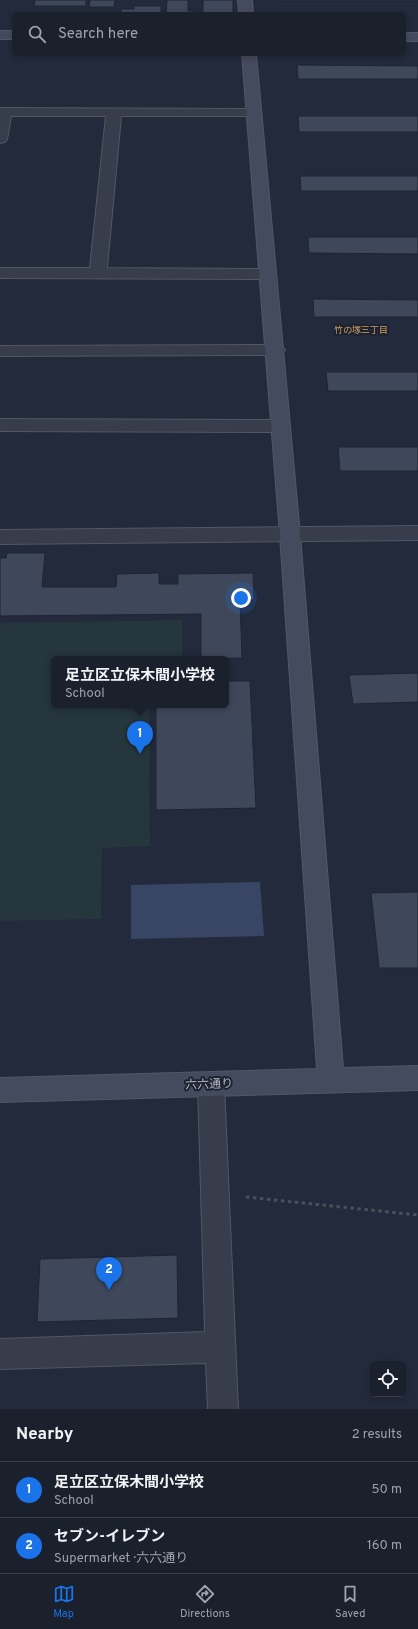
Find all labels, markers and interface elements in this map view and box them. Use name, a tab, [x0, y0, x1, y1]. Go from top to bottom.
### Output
search box	[12, 12, 406, 56]
icon: search	[26, 23, 48, 45]
text: Search here	[58, 25, 138, 44]
district label: 竹の塚三丁目	[334, 325, 388, 336]
your location	[231, 588, 251, 608]
popup	[51, 656, 229, 708]
text: 足立区立保木間小学校	[65, 667, 215, 686]
text: School	[65, 686, 105, 702]
pin: 1	[127, 721, 153, 754]
street label: 六六通り	[185, 1076, 233, 1094]
pin: 2	[96, 1257, 122, 1290]
map controls	[370, 1361, 406, 1397]
button: locate	[370, 1361, 406, 1397]
text: Nearby	[16, 1424, 73, 1446]
text: 2 results	[352, 1427, 402, 1443]
text: 足立区立保木間小学校	[54, 1474, 204, 1493]
text: 1	[26, 1482, 32, 1498]
text: 50 m	[372, 1482, 402, 1498]
text: School	[54, 1493, 94, 1509]
text: セブン-イレブン	[54, 1528, 165, 1547]
text: 2	[25, 1538, 33, 1554]
text: 160 m	[367, 1538, 402, 1554]
text: Supermarket · 六六通り	[54, 1551, 188, 1567]
tab: Map	[53, 1583, 75, 1621]
tab: Directions	[180, 1583, 230, 1621]
tab: Saved	[335, 1583, 365, 1621]

